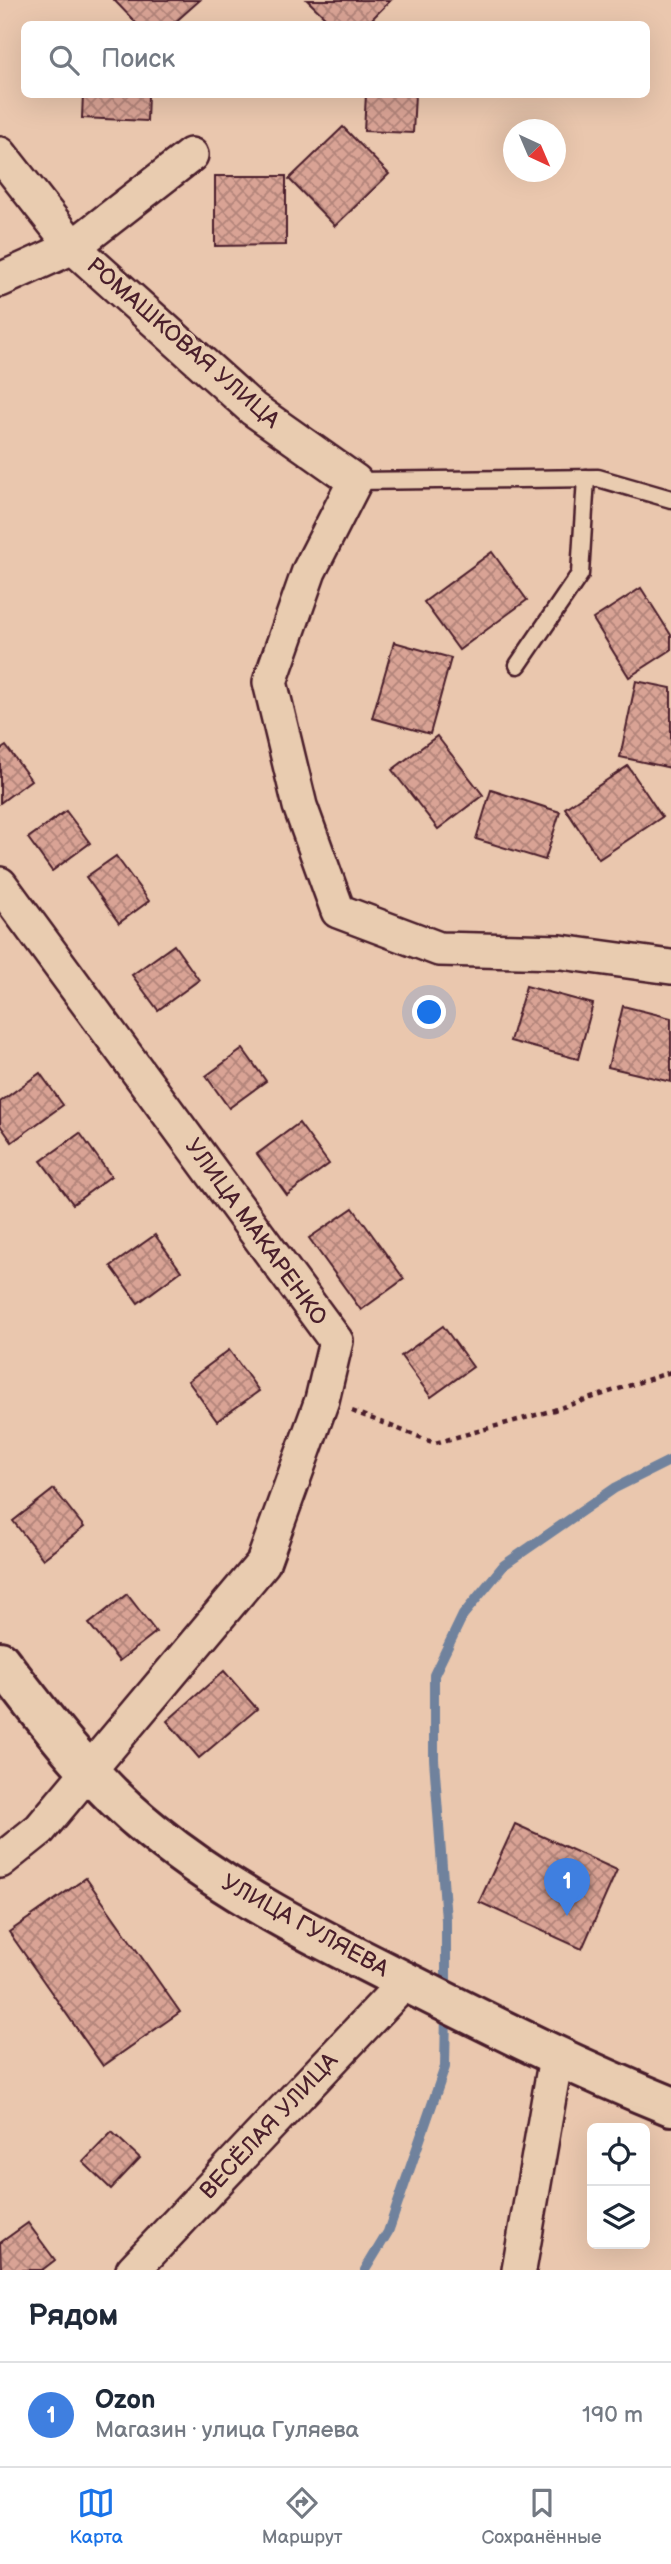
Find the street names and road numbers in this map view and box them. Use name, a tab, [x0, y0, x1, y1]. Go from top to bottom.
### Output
street label: РОМАШКОВАЯ УЛИЦА	[81, 252, 285, 434]
street label: УЛИЦА МАКАРЕНКО	[179, 1133, 333, 1331]
street label: УЛИЦА ГУЛЯЕВА	[217, 1869, 393, 1983]
street label: ВЕСЁЛАЯ УЛИЦА	[194, 2047, 344, 2205]

